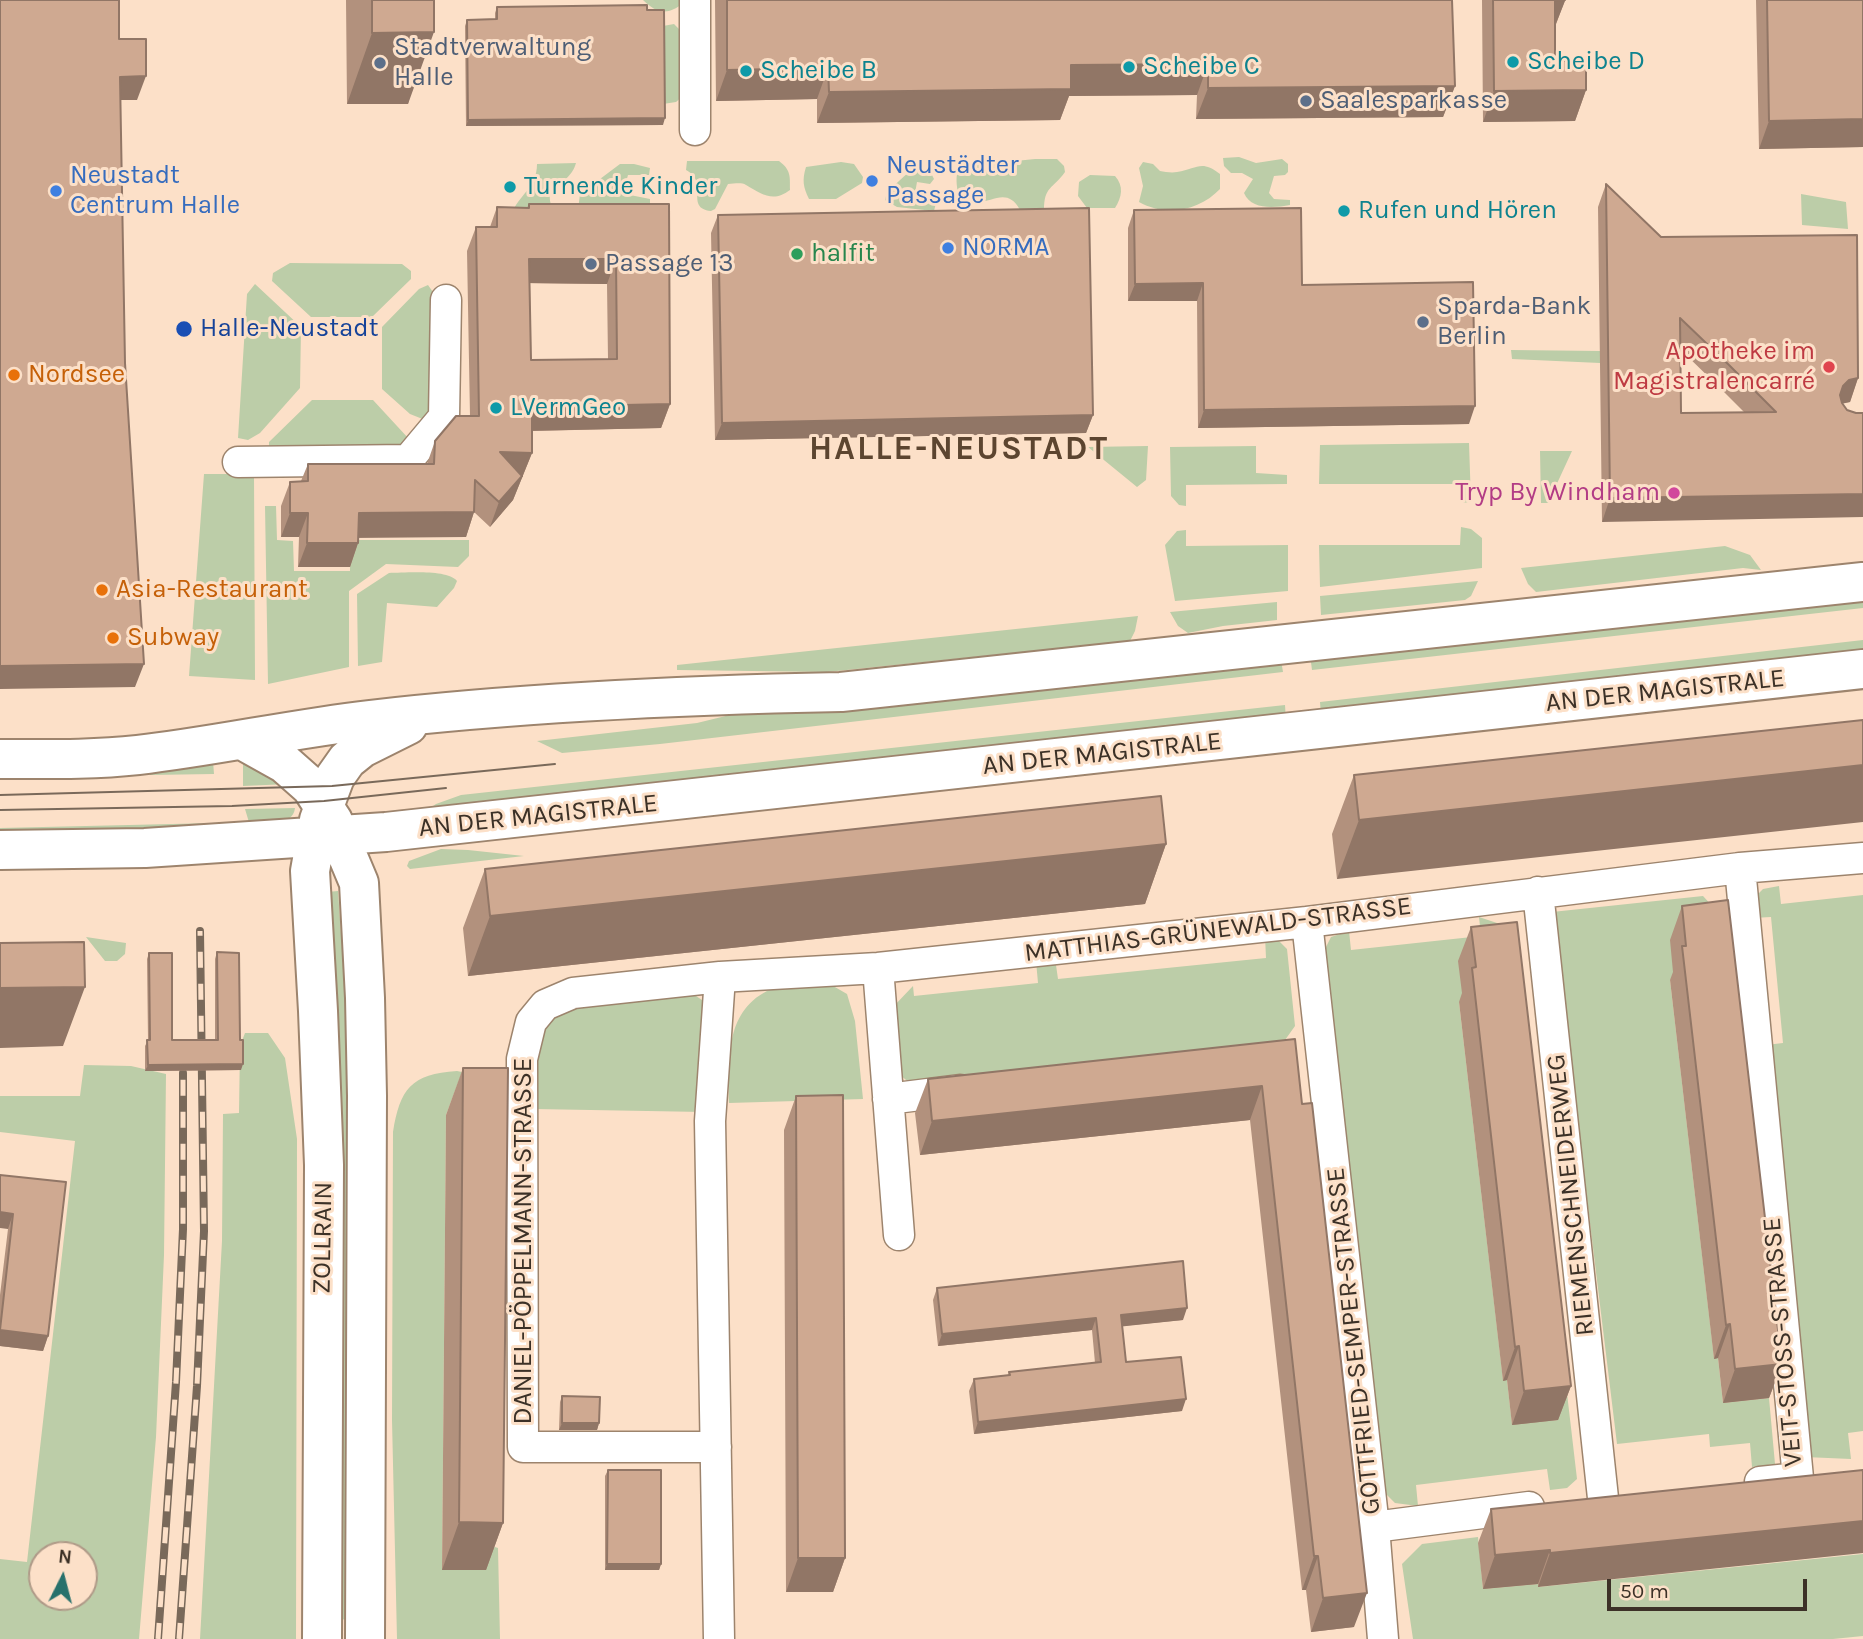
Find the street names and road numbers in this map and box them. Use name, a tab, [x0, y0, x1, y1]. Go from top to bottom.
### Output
street label: AN DER MAGISTRALE	[1544, 663, 1786, 719]
street label: AN DER MAGISTRALE	[981, 726, 1223, 782]
street label: AN DER MAGISTRALE	[417, 788, 659, 844]
street label: MATTHIAS-GRÜNEWALD-STRASSE	[1023, 891, 1413, 969]
street label: RIEMENSCHNEIDERWEG	[1541, 1053, 1601, 1337]
street label: DANIEL-PÖPPELMANN-STRASSE	[508, 1058, 540, 1424]
street label: GOTTFRIED-SEMPER-STRASSE	[1320, 1166, 1388, 1516]
street label: ZOLLRAIN	[306, 1182, 340, 1294]
street label: VEIT-STOSS-STRASSE	[1757, 1216, 1809, 1468]

